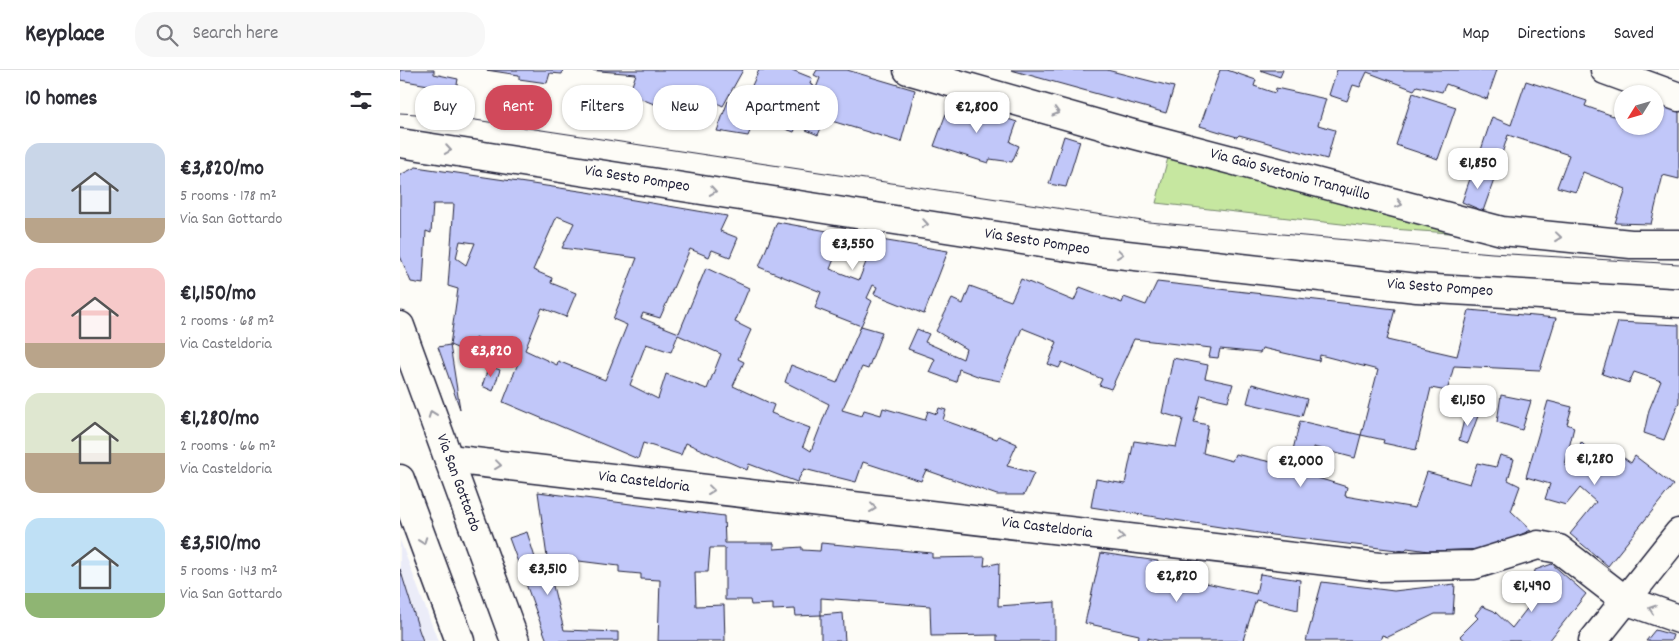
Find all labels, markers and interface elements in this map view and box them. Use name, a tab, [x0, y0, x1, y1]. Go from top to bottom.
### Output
search box	[135, 12, 485, 57]
text: Keyplace	[25, 18, 105, 52]
icon: search	[153, 21, 181, 49]
text: Search here	[193, 21, 278, 48]
text: Map	[1462, 22, 1489, 47]
text: Directions	[1517, 22, 1586, 47]
text: Saved	[1614, 22, 1654, 47]
text: 10 homes	[25, 85, 97, 115]
chip: Buy	[415, 85, 475, 130]
chip: Rent	[485, 85, 552, 130]
chip: Filters	[562, 85, 643, 130]
chip: New	[653, 85, 717, 130]
chip: Apartment	[727, 85, 838, 130]
north arrow	[1614, 85, 1664, 135]
map controls	[1614, 85, 1664, 135]
icon: filters	[347, 86, 375, 114]
pin: €2,800	[936, 92, 1018, 134]
text: €2,800	[956, 96, 998, 119]
one-way arrow	[1052, 106, 1061, 117]
street label: Via Gaio Svetonio Tranquillo	[1207, 143, 1373, 207]
one-way arrow	[444, 144, 453, 154]
pin: €1,850	[1437, 148, 1519, 190]
text: €1,850	[1459, 152, 1497, 175]
text: €3,820/mo	[180, 155, 264, 185]
street label: Via Sesto Pompeo	[583, 159, 691, 199]
icon: home	[65, 163, 125, 223]
text: 5 rooms · 178 m²	[180, 185, 277, 208]
one-way arrow	[709, 185, 717, 196]
one-way arrow	[1395, 198, 1404, 209]
text: Via San Gottardo	[180, 208, 282, 231]
one-way arrow	[921, 219, 929, 229]
street label: Via Sesto Pompeo	[983, 222, 1091, 262]
pin: €3,550	[812, 228, 894, 271]
one-way arrow	[1554, 231, 1562, 242]
text: €3,550	[832, 233, 874, 256]
one-way arrow	[1116, 248, 1124, 259]
street label: Via Sesto Pompeo	[1386, 273, 1494, 303]
text: €1,150/mo	[180, 280, 256, 310]
icon: home	[65, 288, 125, 348]
text: 2 rooms · 68 m²	[180, 310, 274, 333]
text: Via Casteldoria	[180, 333, 272, 356]
pin: €3,820	[450, 336, 532, 378]
text: €3,820	[470, 340, 512, 363]
pin: €1,150	[1427, 384, 1509, 427]
text: €1,150	[1450, 389, 1486, 412]
text: €1,280/mo	[180, 405, 259, 435]
one-way arrow	[428, 410, 438, 419]
icon: home	[65, 413, 125, 473]
street label: Via San Gottardo	[430, 431, 486, 535]
text: 2 rooms · 66 m²	[180, 435, 276, 458]
pin: €1,280	[1554, 444, 1636, 486]
pin: €2,000	[1260, 446, 1342, 488]
text: €1,280	[1576, 448, 1614, 471]
text: €2,000	[1278, 450, 1324, 473]
text: Via Casteldoria	[180, 458, 272, 481]
one-way arrow	[494, 459, 502, 470]
street label: Via Casteldoria	[597, 465, 691, 499]
one-way arrow	[707, 484, 715, 495]
one-way arrow	[869, 502, 877, 513]
street label: Via Casteldoria	[1000, 511, 1094, 545]
text: €3,510/mo	[180, 530, 261, 560]
one-way arrow	[1117, 531, 1125, 542]
one-way arrow	[417, 537, 427, 545]
icon: home	[65, 538, 125, 598]
pin: €3,510	[507, 554, 589, 596]
text: €3,510	[529, 558, 567, 581]
text: 5 rooms · 143 m²	[180, 560, 278, 583]
pin: €2,820	[1136, 560, 1218, 603]
text: €2,820	[1156, 565, 1198, 588]
pin: €1,490	[1491, 570, 1573, 613]
text: €1,490	[1513, 575, 1551, 598]
text: Via San Gottardo	[180, 583, 282, 606]
one-way arrow	[1648, 605, 1657, 615]

